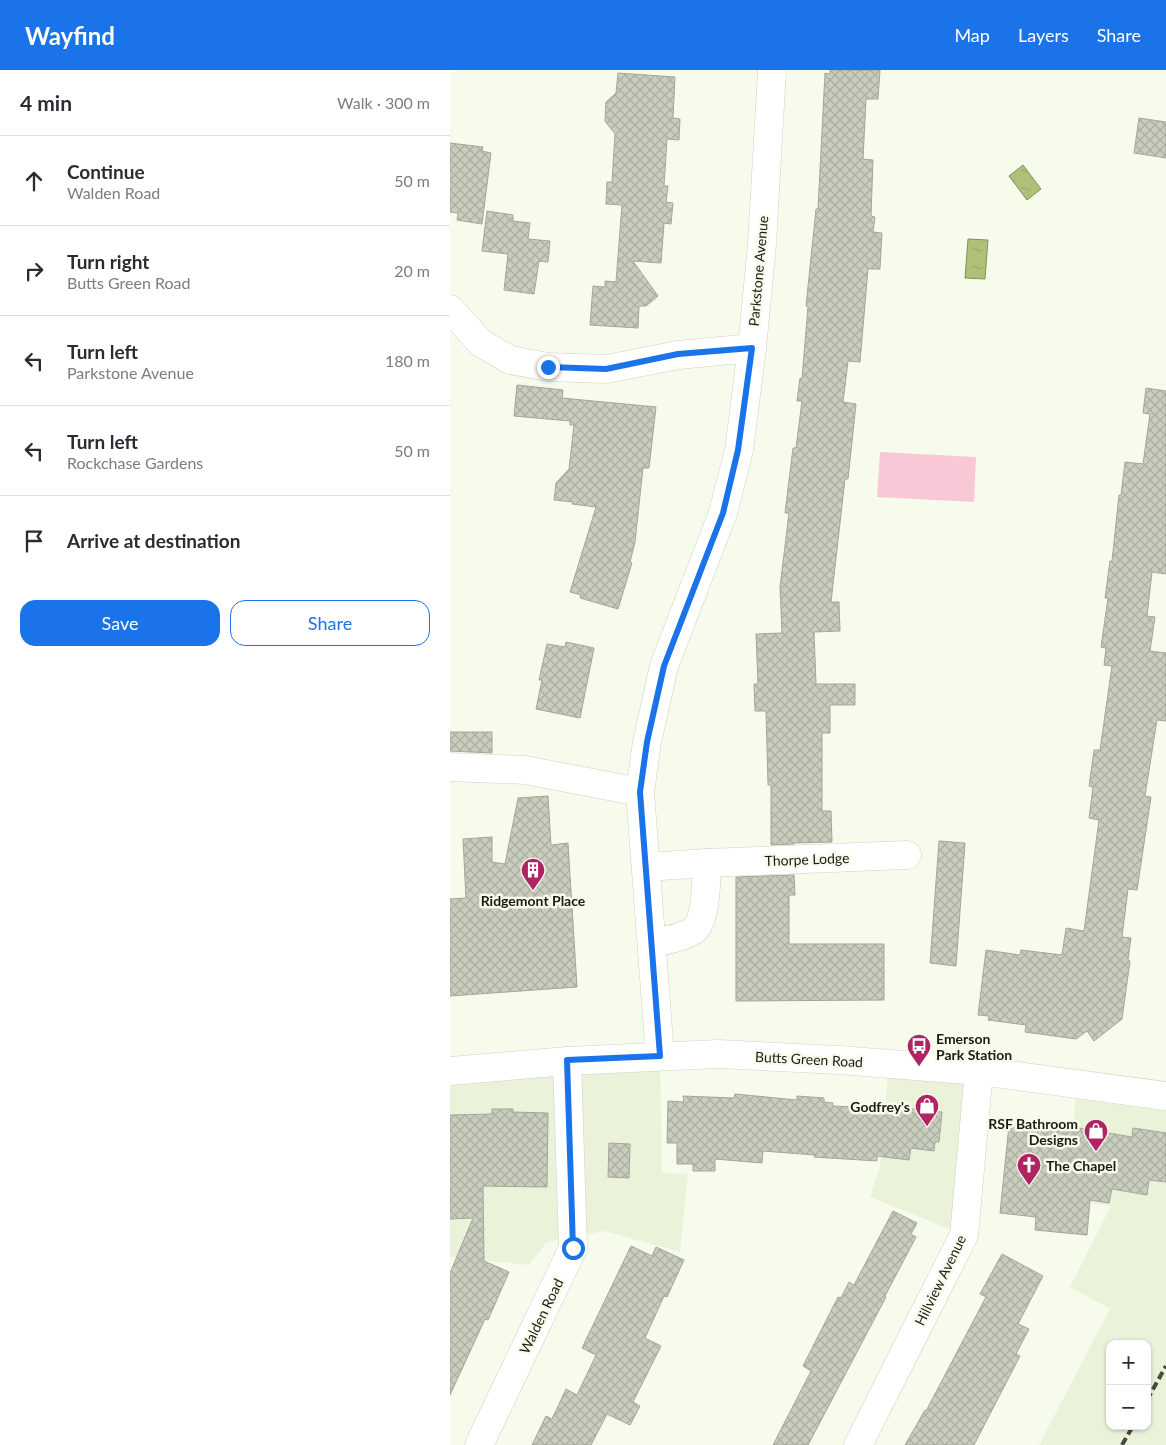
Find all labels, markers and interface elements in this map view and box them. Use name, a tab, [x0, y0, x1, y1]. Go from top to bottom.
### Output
text: Wayfind	[25, 21, 115, 50]
text: Map	[954, 24, 990, 46]
text: Layers	[1018, 24, 1069, 46]
text: Share	[1097, 24, 1141, 46]
text: 4 min	[20, 90, 72, 115]
text: Walk · 300 m	[337, 93, 430, 112]
text: Continue	[67, 160, 145, 183]
icon: ahead	[20, 167, 48, 195]
text: 50 m	[394, 171, 430, 190]
text: Walden Road	[67, 183, 160, 202]
street label: Parkstone Avenue	[745, 215, 771, 327]
text: Turn right	[67, 250, 149, 273]
icon: right	[20, 257, 48, 285]
text: 20 m	[394, 261, 430, 280]
text: Butts Green Road	[67, 273, 191, 292]
text: Turn left	[67, 340, 138, 363]
icon: left	[20, 347, 48, 375]
text: 180 m	[385, 351, 430, 370]
route end	[537, 356, 560, 379]
text: Parkstone Avenue	[67, 363, 194, 382]
text: Turn left	[67, 430, 138, 453]
icon: left	[20, 437, 48, 465]
text: 50 m	[394, 441, 430, 460]
text: Rockchase Gardens	[67, 453, 203, 472]
icon: arrive	[20, 527, 48, 555]
text: Arrive at destination	[67, 529, 240, 552]
button: Save	[20, 600, 220, 646]
button: Share	[230, 600, 430, 646]
street label: Thorpe Lodge	[764, 849, 850, 869]
building icon: Ridgemont Place	[520, 857, 546, 891]
place label: Ridgemont Place	[481, 892, 586, 909]
place label: Emerson Park Station	[936, 1030, 1012, 1063]
bus stop icon: Emerson Park Station	[906, 1033, 932, 1067]
street label: Butts Green Road	[755, 1048, 863, 1070]
shop icon: Godfrey's	[914, 1093, 940, 1127]
place label: Godfrey's	[850, 1098, 910, 1115]
place label: RSF Bathroom Designs	[988, 1115, 1078, 1148]
shop icon: RSF Bathroom Designs	[1083, 1118, 1109, 1152]
church icon: The Chapel	[1016, 1152, 1042, 1186]
place label: The Chapel	[1046, 1157, 1116, 1174]
street label: Hillview Avenue	[911, 1232, 969, 1328]
route start	[562, 1237, 585, 1260]
street label: Walden Road	[515, 1276, 567, 1356]
map controls	[1106, 1340, 1151, 1430]
button: +	[1106, 1340, 1151, 1385]
button: −	[1106, 1385, 1151, 1430]

